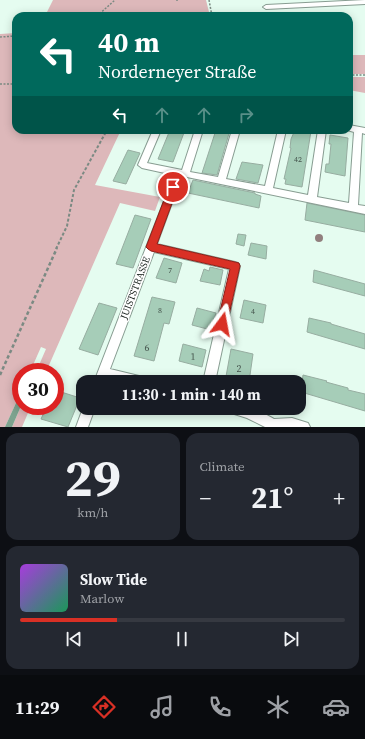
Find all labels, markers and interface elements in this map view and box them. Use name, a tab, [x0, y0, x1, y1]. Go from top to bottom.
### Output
text: 40 m	[98, 23, 160, 61]
icon: left	[32, 28, 84, 80]
text: Norderneyer Straße	[98, 59, 256, 84]
icon: left	[109, 104, 131, 126]
icon: ahead	[151, 104, 173, 126]
icon: ahead	[193, 104, 215, 126]
icon: right	[235, 104, 257, 126]
house number: 42	[294, 154, 302, 165]
pin	[156, 170, 190, 204]
icon: arrive	[162, 176, 184, 198]
street label: JUISTSTRASSE	[117, 255, 153, 322]
house number: 7	[168, 265, 172, 276]
position arrow	[201, 303, 243, 345]
house number: 8	[158, 305, 162, 316]
house number: 4	[251, 306, 255, 317]
house number: 6	[145, 341, 150, 354]
house number: 1	[191, 350, 196, 363]
house number: 2	[237, 362, 242, 375]
speed limit sign: 30	[12, 363, 64, 415]
text: 11:30 · 1 min · 140 m	[122, 384, 261, 405]
text: 29	[65, 442, 121, 513]
text: Climate	[200, 458, 245, 475]
text: 21°	[251, 477, 293, 518]
text: −	[200, 483, 211, 513]
text: +	[333, 483, 345, 513]
text: km/h	[77, 504, 108, 521]
text: Slow Tide	[80, 569, 147, 590]
text: Marlow	[80, 590, 124, 607]
icon: previous	[63, 628, 85, 650]
icon: pause	[171, 628, 193, 650]
icon: next	[280, 628, 302, 650]
icon: directions	[90, 693, 118, 721]
icon: music	[148, 693, 176, 721]
icon: phone	[206, 693, 234, 721]
icon: climate	[264, 693, 292, 721]
icon: car	[322, 693, 350, 721]
text: 11:29	[15, 695, 59, 720]

